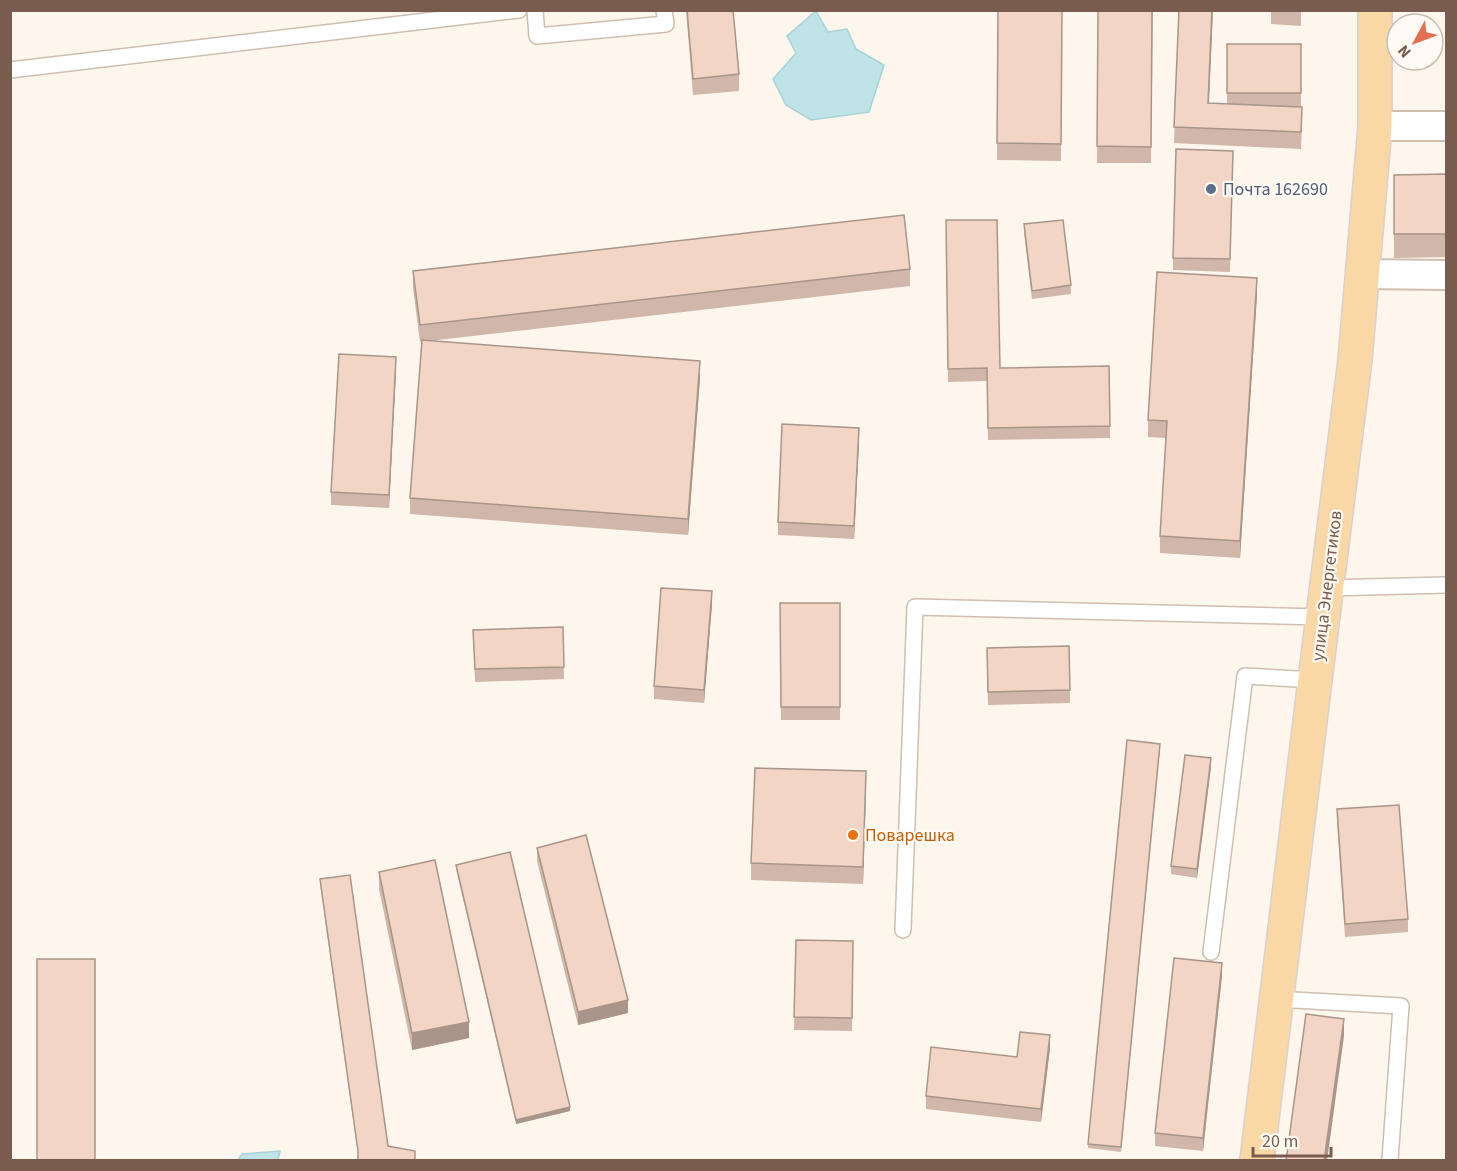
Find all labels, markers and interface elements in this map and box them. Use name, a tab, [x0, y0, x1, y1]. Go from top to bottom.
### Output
north arrow	[1385, 12, 1445, 72]
text: N	[1393, 40, 1416, 62]
place label: Почта 162690	[1223, 177, 1328, 202]
marker: Почта 162690	[1204, 182, 1218, 196]
street label: улица Энергетиков	[1305, 509, 1349, 663]
place label: Поварешка	[865, 823, 955, 848]
marker: Поварешка	[846, 828, 860, 842]
scale bar	[1253, 1120, 1331, 1158]
text: 20 m	[1262, 1129, 1298, 1154]

